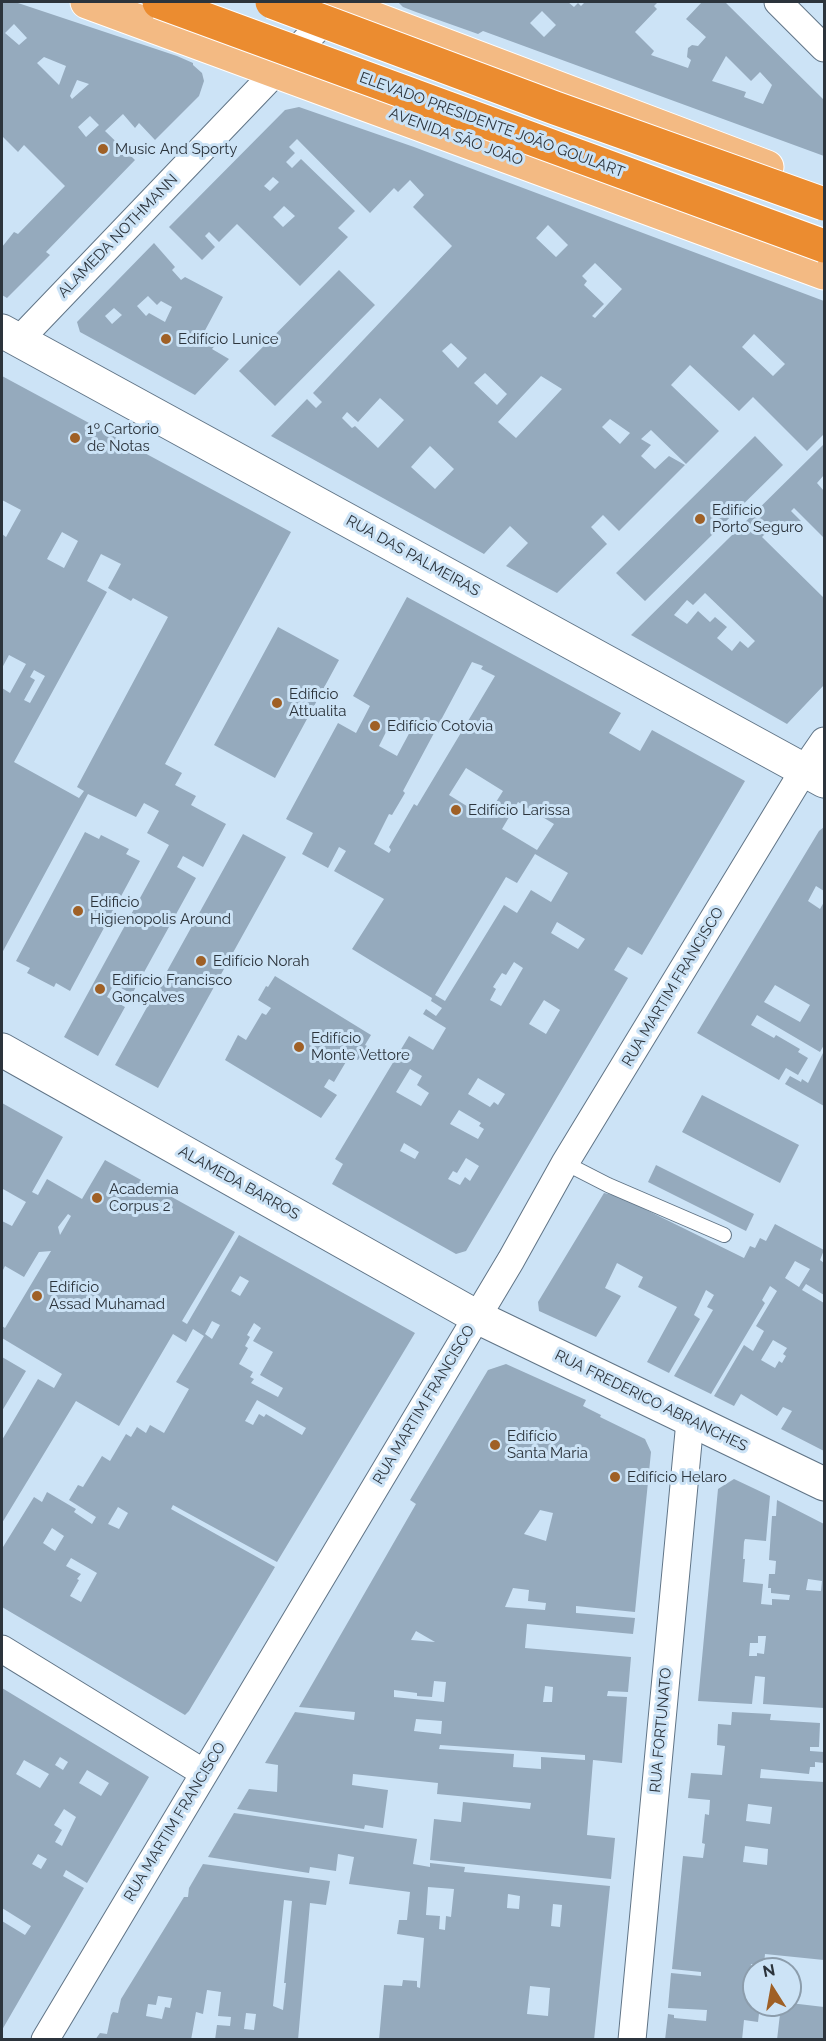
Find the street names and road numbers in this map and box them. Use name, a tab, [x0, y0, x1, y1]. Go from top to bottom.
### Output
street label: ELEVADO PRESIDENTE JOÃO GOULART	[357, 69, 627, 181]
street label: AVENIDA SÃO JOÃO	[387, 104, 525, 170]
street label: ALAMEDA NOTHMANN	[54, 170, 182, 302]
street label: RUA DAS PALMEIRAS	[343, 512, 483, 600]
street label: RUA MARTIM FRANCISCO	[618, 904, 728, 1070]
street label: ALAMEDA BARROS	[175, 1142, 303, 1224]
street label: RUA MARTIM FRANCISCO	[369, 1322, 479, 1488]
street label: RUA FREDERICO ABRANCHES	[552, 1346, 750, 1456]
street label: RUA FORTUNATO	[647, 1667, 675, 1793]
street label: RUA MARTIM FRANCISCO	[120, 1739, 230, 1905]

